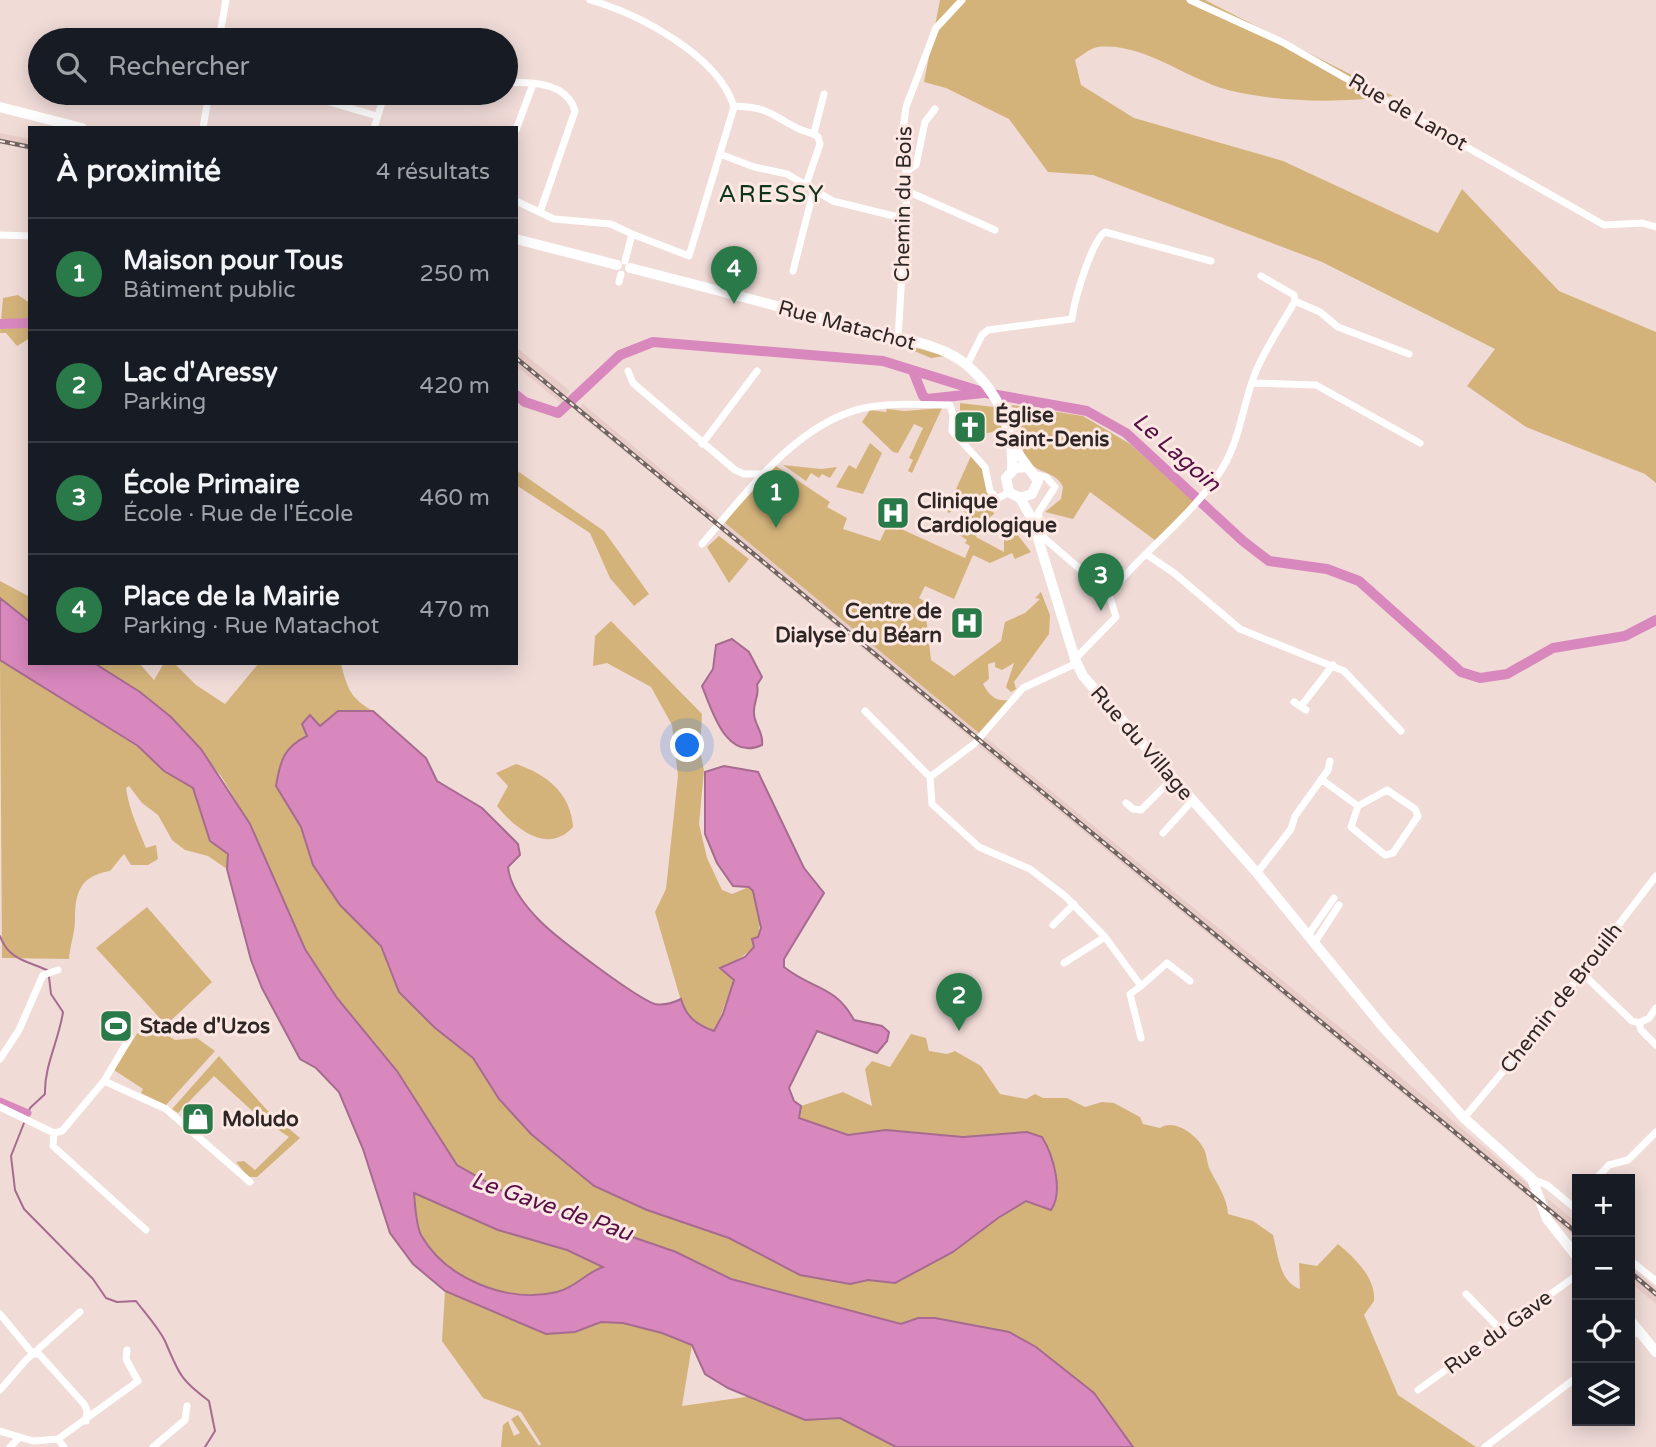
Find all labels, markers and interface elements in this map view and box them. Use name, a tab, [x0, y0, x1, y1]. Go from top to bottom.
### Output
search box	[28, 28, 518, 105]
icon: search	[52, 48, 90, 86]
text: Rechercher	[108, 51, 250, 82]
street label: Rue de Lanot	[1344, 68, 1472, 157]
street label: Chemin du Bois	[890, 126, 917, 282]
text: À proximité	[56, 153, 221, 190]
text: 4 résultats	[376, 158, 490, 186]
district label: ARESSY	[718, 180, 826, 209]
text: Maison pour Tous	[123, 245, 343, 276]
pin: 4	[711, 246, 757, 304]
text: 1	[72, 260, 86, 288]
text: 250 m	[420, 260, 490, 288]
text: Bâtiment public	[123, 276, 295, 304]
street label: Rue Matachot	[775, 295, 918, 356]
text: Lac d'Aressy	[123, 357, 278, 388]
text: 2	[72, 372, 86, 400]
text: 420 m	[420, 372, 490, 400]
text: Parking	[123, 388, 206, 416]
place label: Église Saint-Denis	[995, 402, 1109, 452]
water label: Le Lagoin	[1127, 407, 1227, 499]
church icon: Église Saint-Denis	[951, 408, 989, 446]
text: École Primaire	[123, 469, 300, 500]
pin: 1	[753, 470, 799, 528]
text: 3	[72, 484, 86, 512]
text: 460 m	[420, 484, 490, 512]
place label: Clinique Cardiologique	[917, 489, 1057, 538]
hospital icon: Clinique Cardiologique	[874, 494, 912, 532]
text: École · Rue de l'École	[123, 500, 353, 528]
pin: 3	[1078, 553, 1124, 611]
text: Place de la Mairie	[123, 581, 340, 612]
text: 4	[72, 596, 86, 624]
text: 470 m	[420, 596, 490, 624]
place label: Centre de Dialyse du Béarn	[775, 599, 942, 648]
hospital icon: Centre de Dialyse du Béarn	[948, 604, 986, 642]
text: Parking · Rue Matachot	[123, 612, 379, 640]
street label: Rue du Village	[1085, 681, 1198, 806]
your location	[670, 728, 704, 762]
street label: Chemin de Brouilh	[1495, 918, 1628, 1078]
pin: 2	[936, 973, 982, 1031]
sports icon: Stade d'Uzos	[97, 1007, 135, 1045]
place label: Stade d'Uzos	[140, 1014, 270, 1039]
shop icon: Moludo	[179, 1100, 217, 1138]
place label: Moludo	[222, 1107, 299, 1132]
water label: Le Gave de Pau	[467, 1166, 637, 1248]
map controls	[1572, 1174, 1635, 1426]
button: +	[1572, 1174, 1635, 1237]
button: −	[1572, 1237, 1635, 1300]
street label: Rue du Gave	[1440, 1285, 1557, 1380]
button: locate	[1572, 1300, 1635, 1363]
button: layers	[1572, 1363, 1635, 1426]

